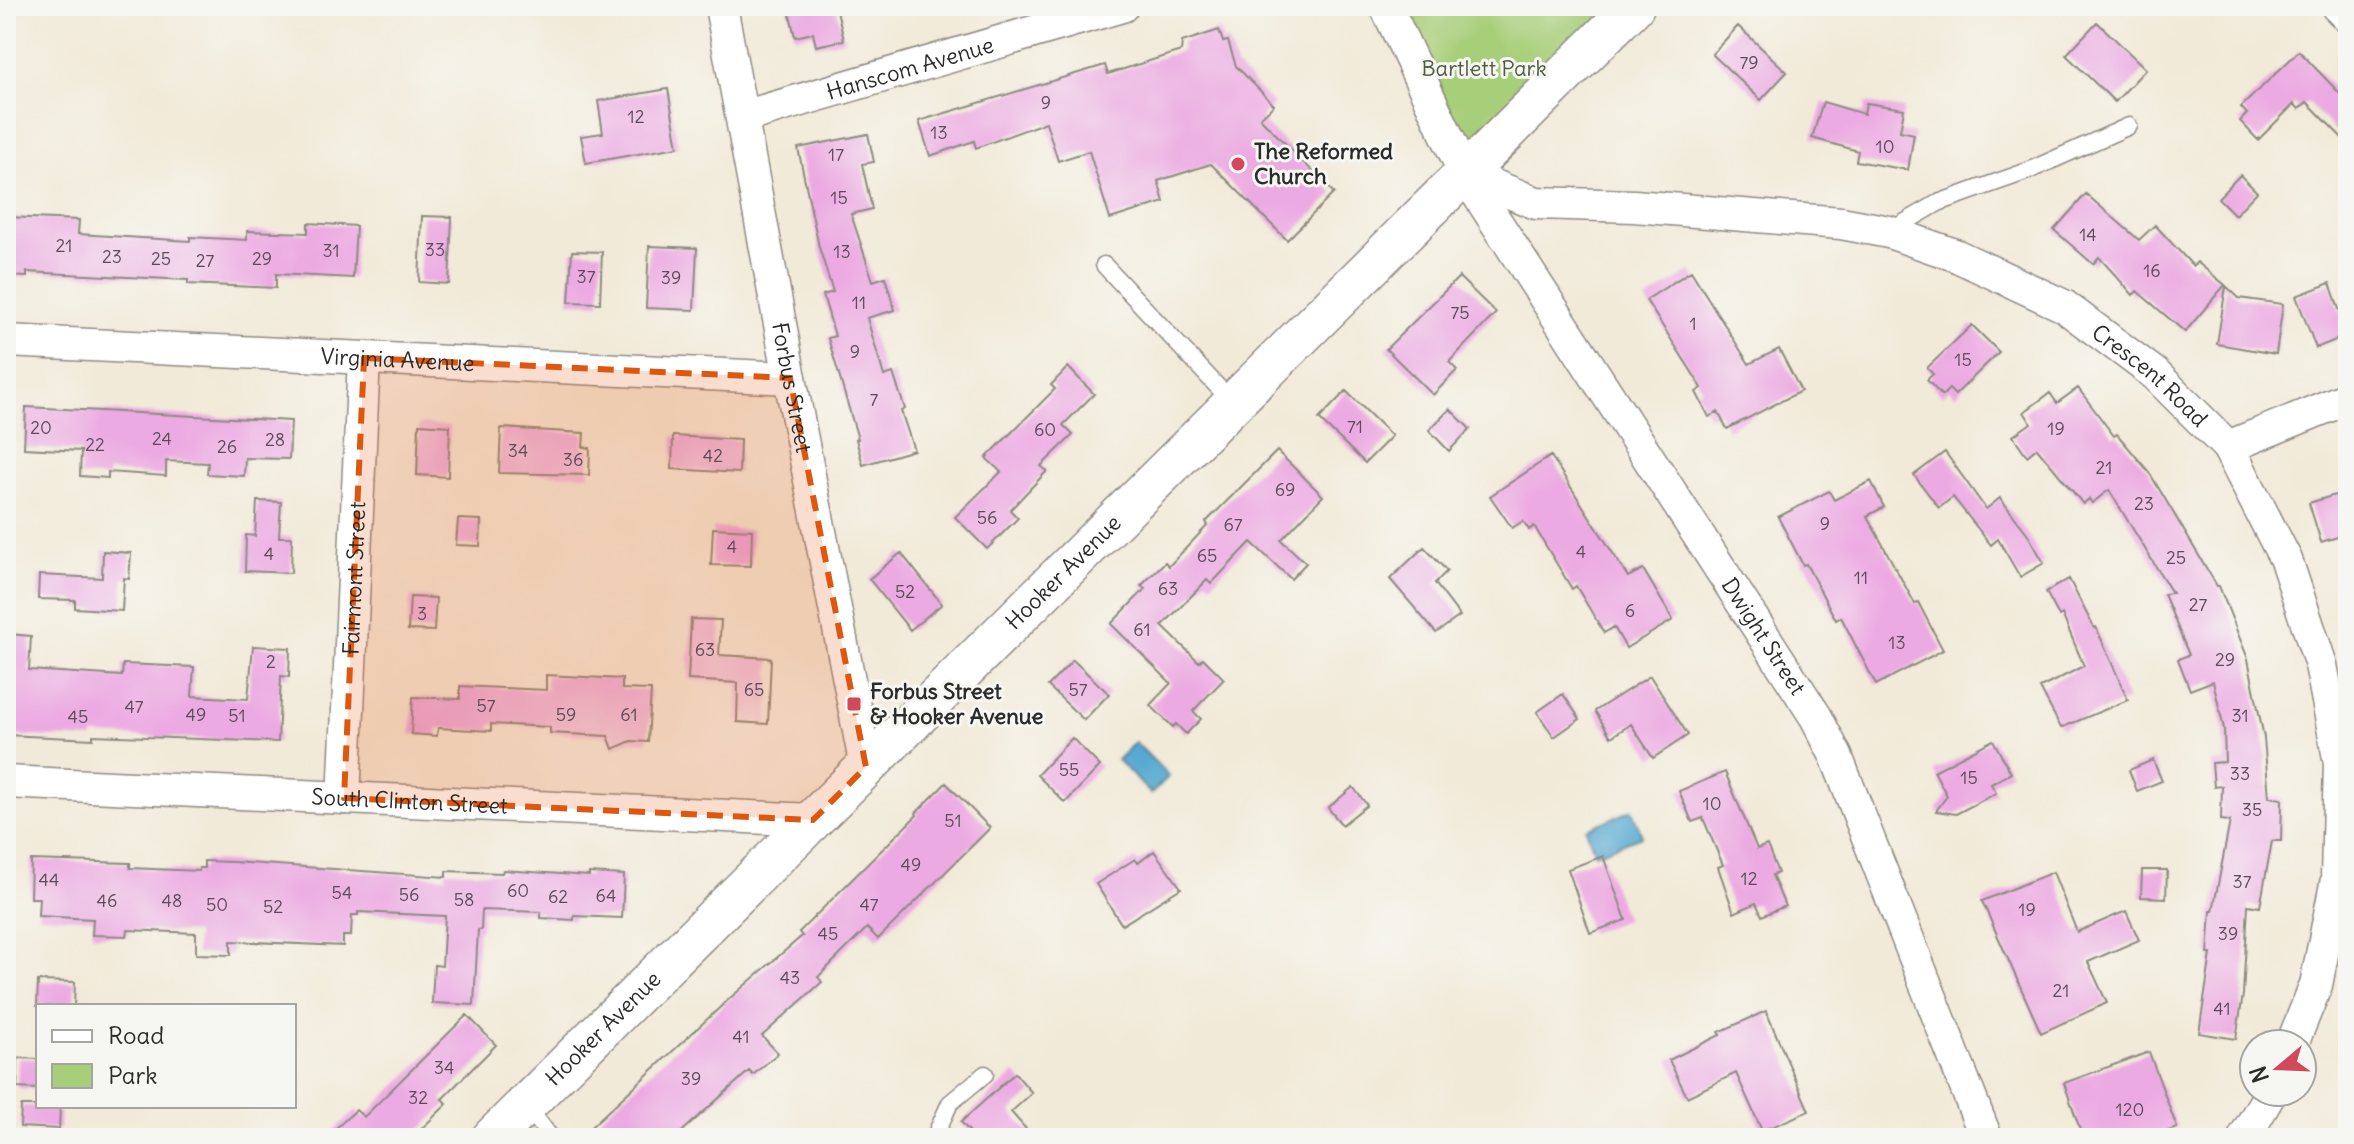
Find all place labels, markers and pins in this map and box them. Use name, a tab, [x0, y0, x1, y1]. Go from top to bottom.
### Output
place label: The Reformed Church	[1254, 137, 1393, 190]
marker: The Reformed Church	[1229, 155, 1247, 173]
place label: Forbus Street & Hooker Avenue	[870, 677, 1044, 730]
marker: Forbus Street & Hooker Avenue	[845, 695, 863, 713]

